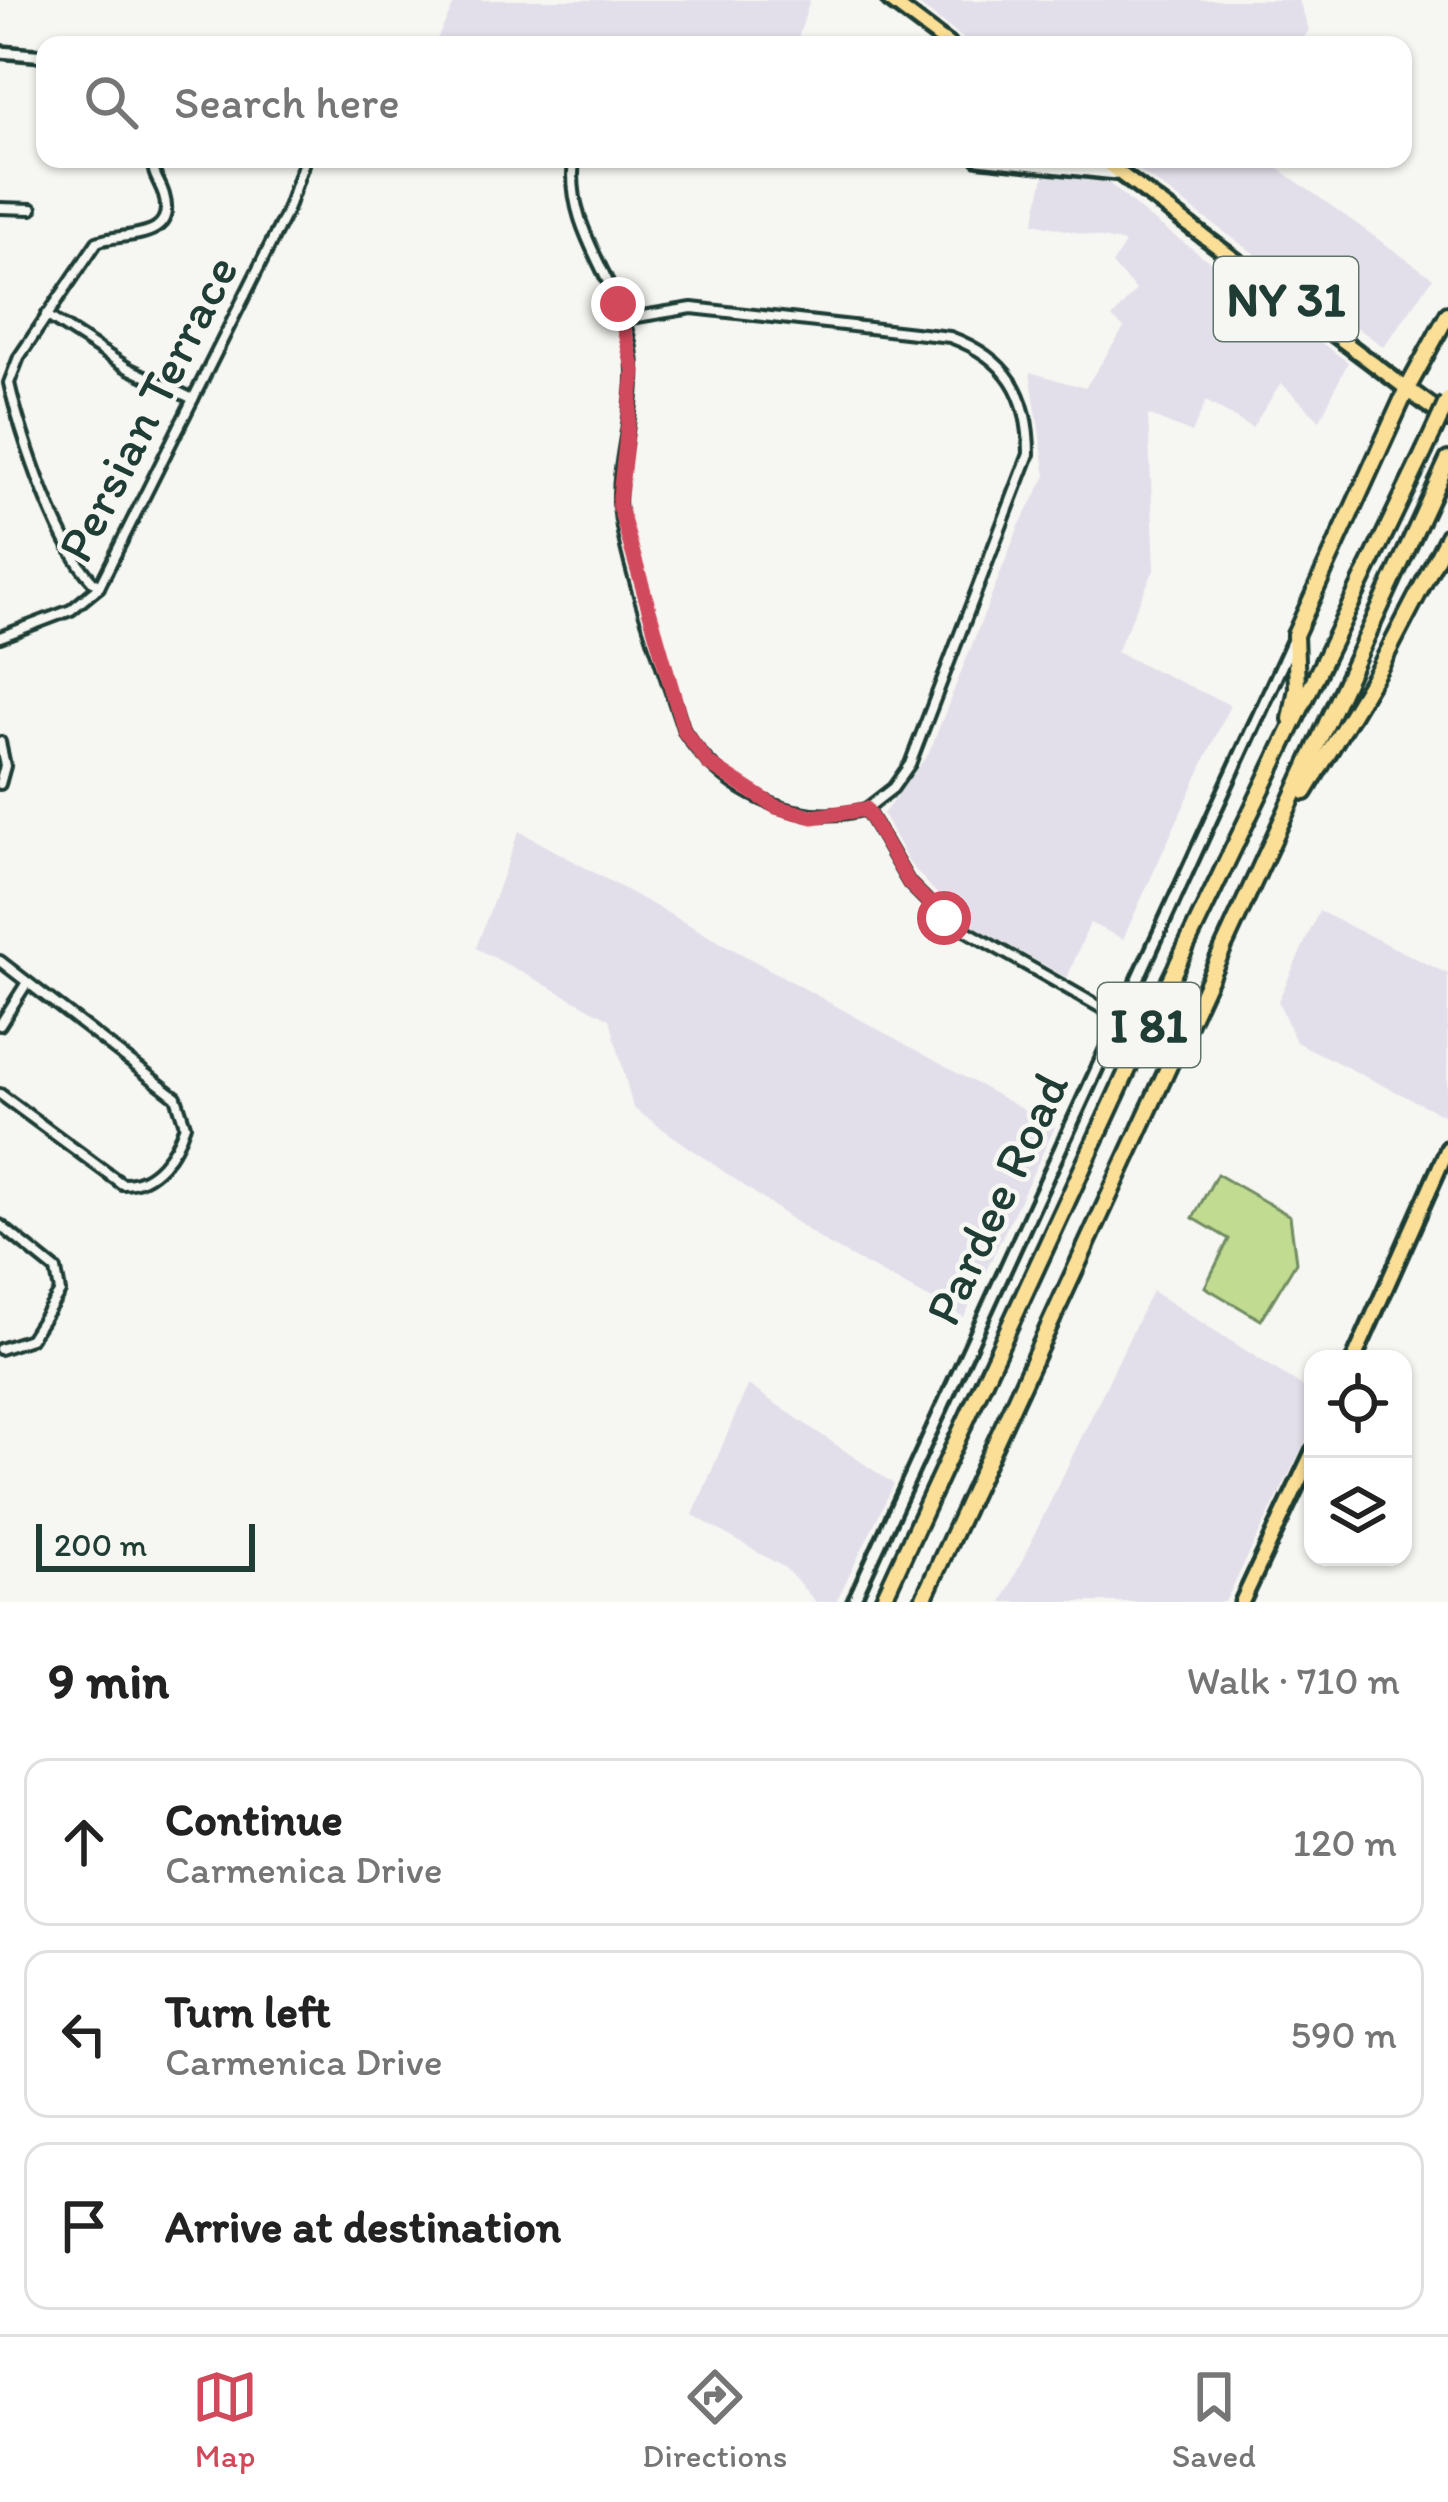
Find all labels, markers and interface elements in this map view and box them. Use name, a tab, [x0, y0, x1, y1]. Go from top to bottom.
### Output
search box	[36, 36, 1412, 168]
icon: search	[78, 69, 144, 135]
text: Search here	[174, 75, 400, 129]
street label: Persian Terrace	[44, 245, 251, 572]
road number: NY 31	[1214, 257, 1358, 341]
route end	[591, 277, 645, 331]
route start	[917, 891, 971, 945]
road number: I 81	[1098, 983, 1200, 1067]
street label: Pardee Road	[911, 1062, 1082, 1334]
map controls	[1304, 1350, 1412, 1566]
button: locate	[1304, 1350, 1412, 1458]
button: layers	[1304, 1458, 1412, 1566]
scale bar	[36, 1518, 255, 1571]
text: 200 m	[54, 1525, 147, 1564]
text: 9 min	[48, 1650, 169, 1711]
text: Walk · 710 m	[1187, 1657, 1400, 1704]
text: Continue	[165, 1792, 343, 1846]
icon: ahead	[51, 1809, 117, 1875]
text: 120 m	[1293, 1819, 1397, 1866]
text: Carmenica Drive	[165, 1846, 443, 1893]
text: Turn left	[165, 1984, 331, 2038]
icon: left	[51, 2001, 117, 2067]
text: 590 m	[1291, 2011, 1397, 2058]
text: Carmenica Drive	[165, 2038, 443, 2085]
icon: arrive	[51, 2193, 117, 2259]
text: Arrive at destination	[165, 2199, 561, 2253]
tab: Map	[192, 2364, 258, 2475]
tab: Directions	[642, 2364, 787, 2475]
tab: Saved	[1172, 2364, 1256, 2475]

